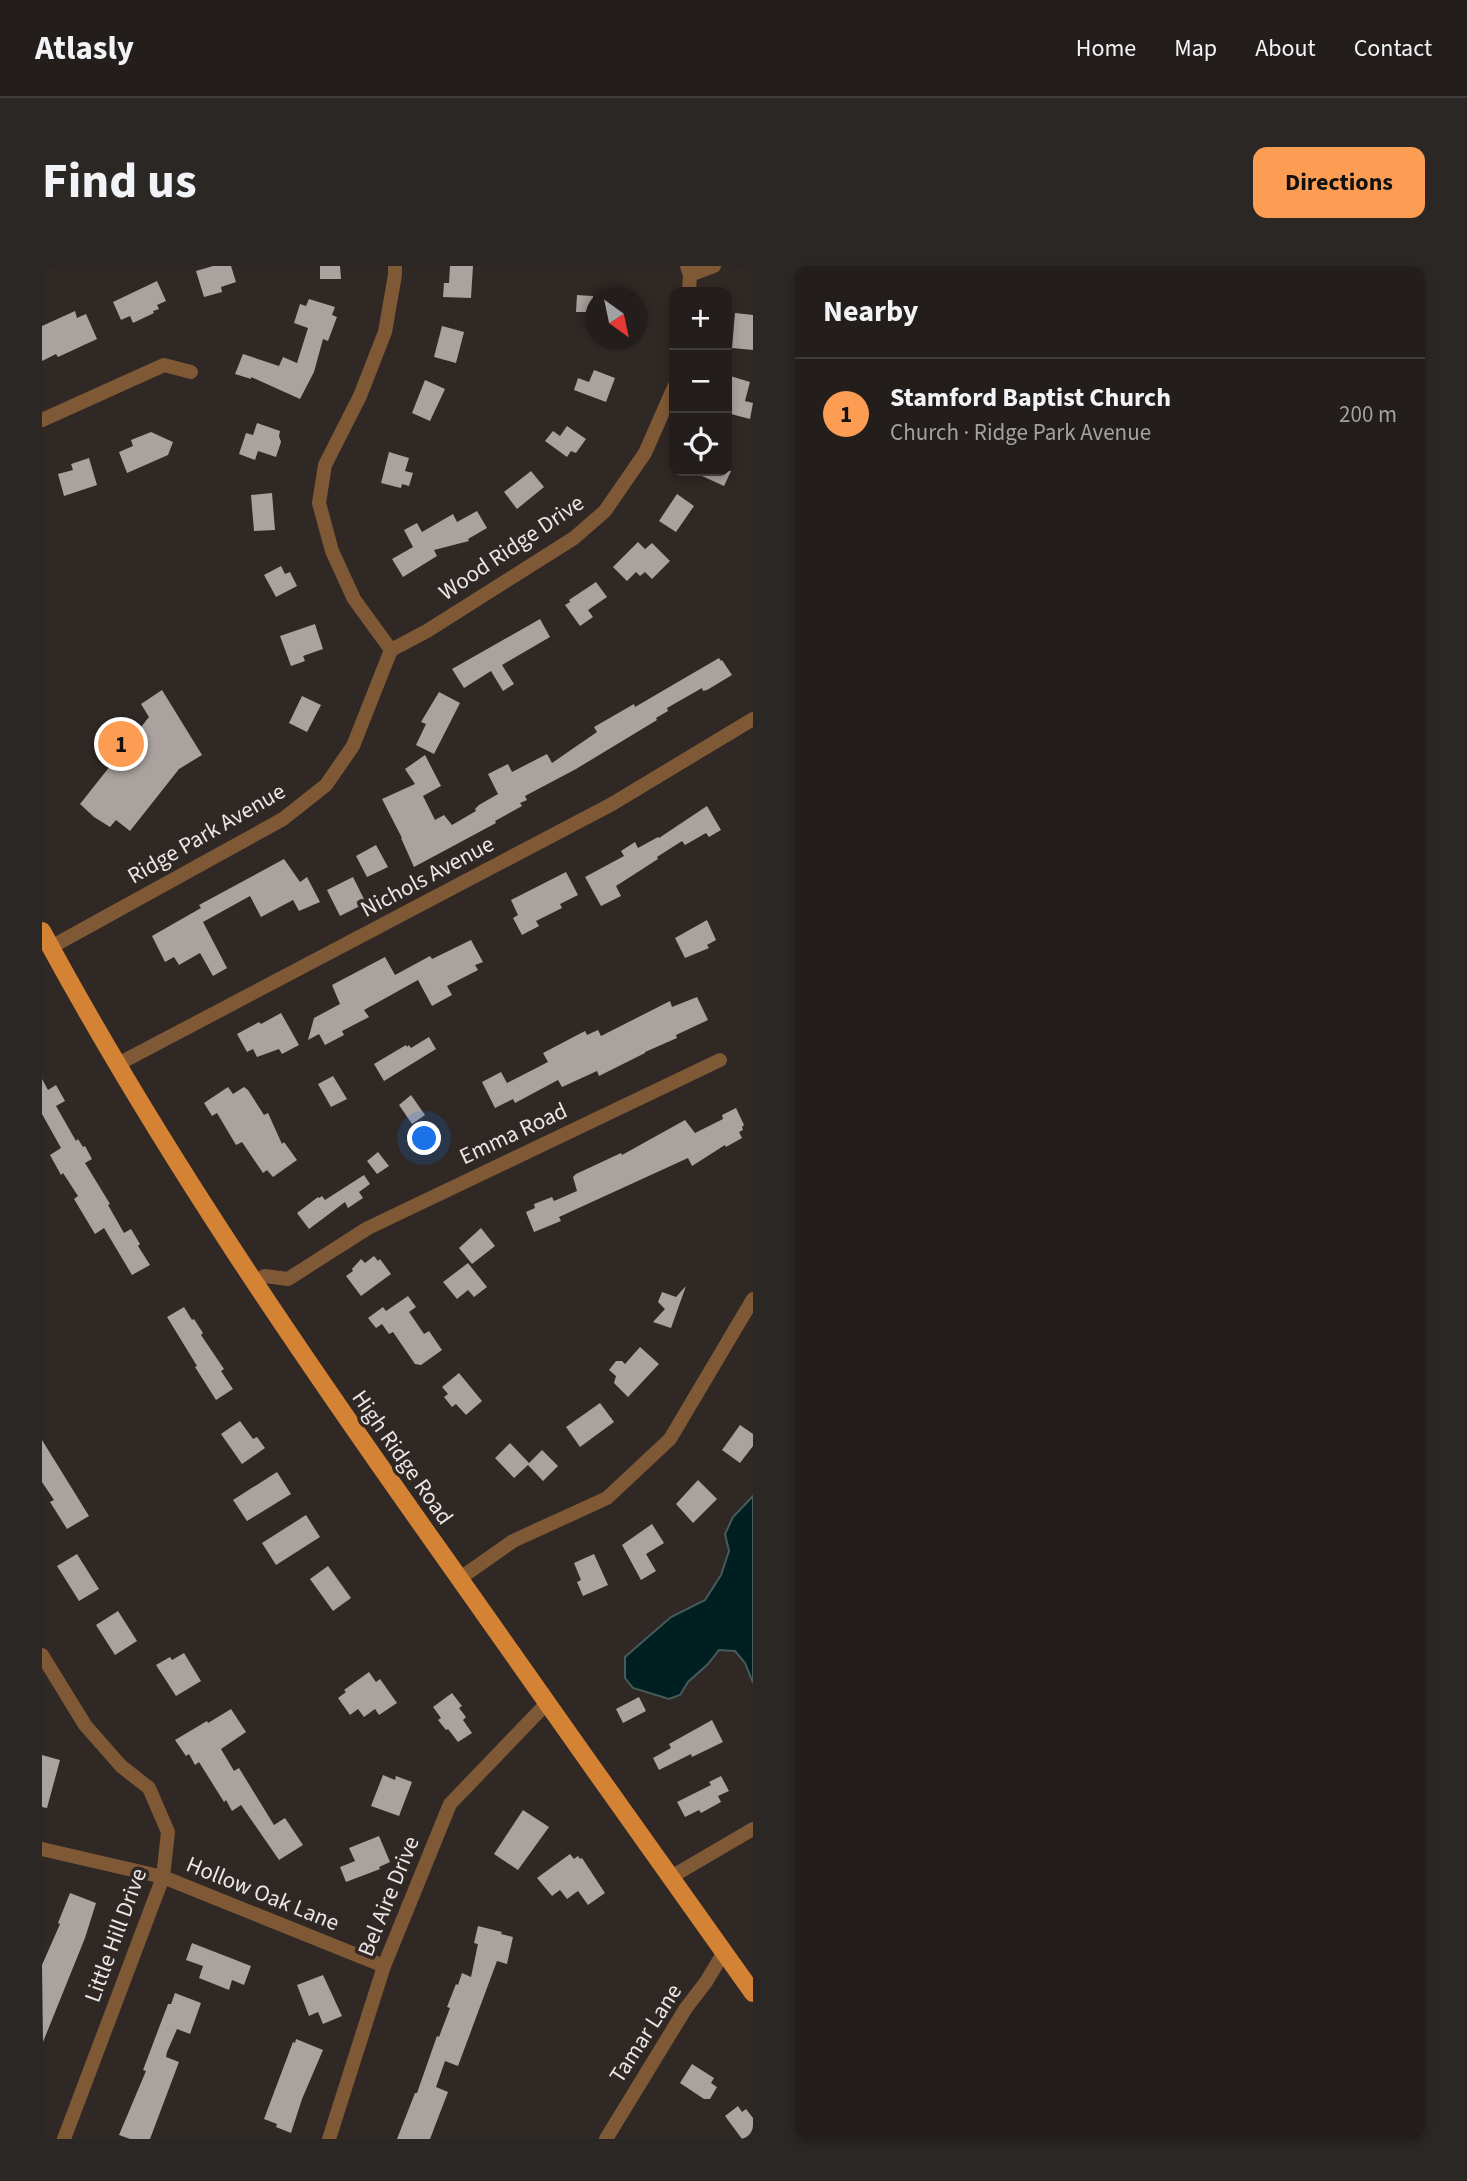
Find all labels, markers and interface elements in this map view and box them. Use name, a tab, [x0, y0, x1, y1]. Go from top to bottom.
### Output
text: Atlasly	[35, 25, 134, 72]
text: Home	[1076, 31, 1136, 66]
text: Map	[1174, 31, 1217, 66]
text: About	[1255, 31, 1316, 66]
text: Contact	[1354, 31, 1432, 66]
text: Find us	[42, 147, 197, 217]
button: Directions	[1253, 147, 1425, 218]
north arrow	[585, 287, 648, 350]
map controls	[669, 287, 732, 476]
button: +	[669, 287, 732, 350]
text: Nearby	[823, 290, 918, 333]
button: −	[669, 350, 732, 413]
text: Stamford Baptist Church	[890, 379, 1171, 416]
text: 1	[840, 398, 852, 431]
text: 200 m	[1339, 398, 1397, 431]
button: locate	[669, 413, 732, 476]
text: Church · Ridge Park Avenue	[890, 416, 1151, 449]
street label: Wood Ridge Drive	[432, 486, 591, 608]
pin: 1	[98, 718, 144, 770]
street label: Ridge Park Avenue	[121, 775, 291, 892]
street label: Nichols Avenue	[355, 827, 500, 926]
street label: Emma Road	[454, 1094, 573, 1173]
your location	[407, 1121, 441, 1155]
street label: High Ridge Road	[344, 1383, 461, 1531]
street label: Bel Aire Drive	[349, 1831, 428, 1961]
street label: Hollow Oak Lane	[181, 1848, 344, 1939]
street label: Little Hill Drive	[76, 1863, 155, 2007]
street label: Tamar Lane	[601, 1977, 690, 2089]

